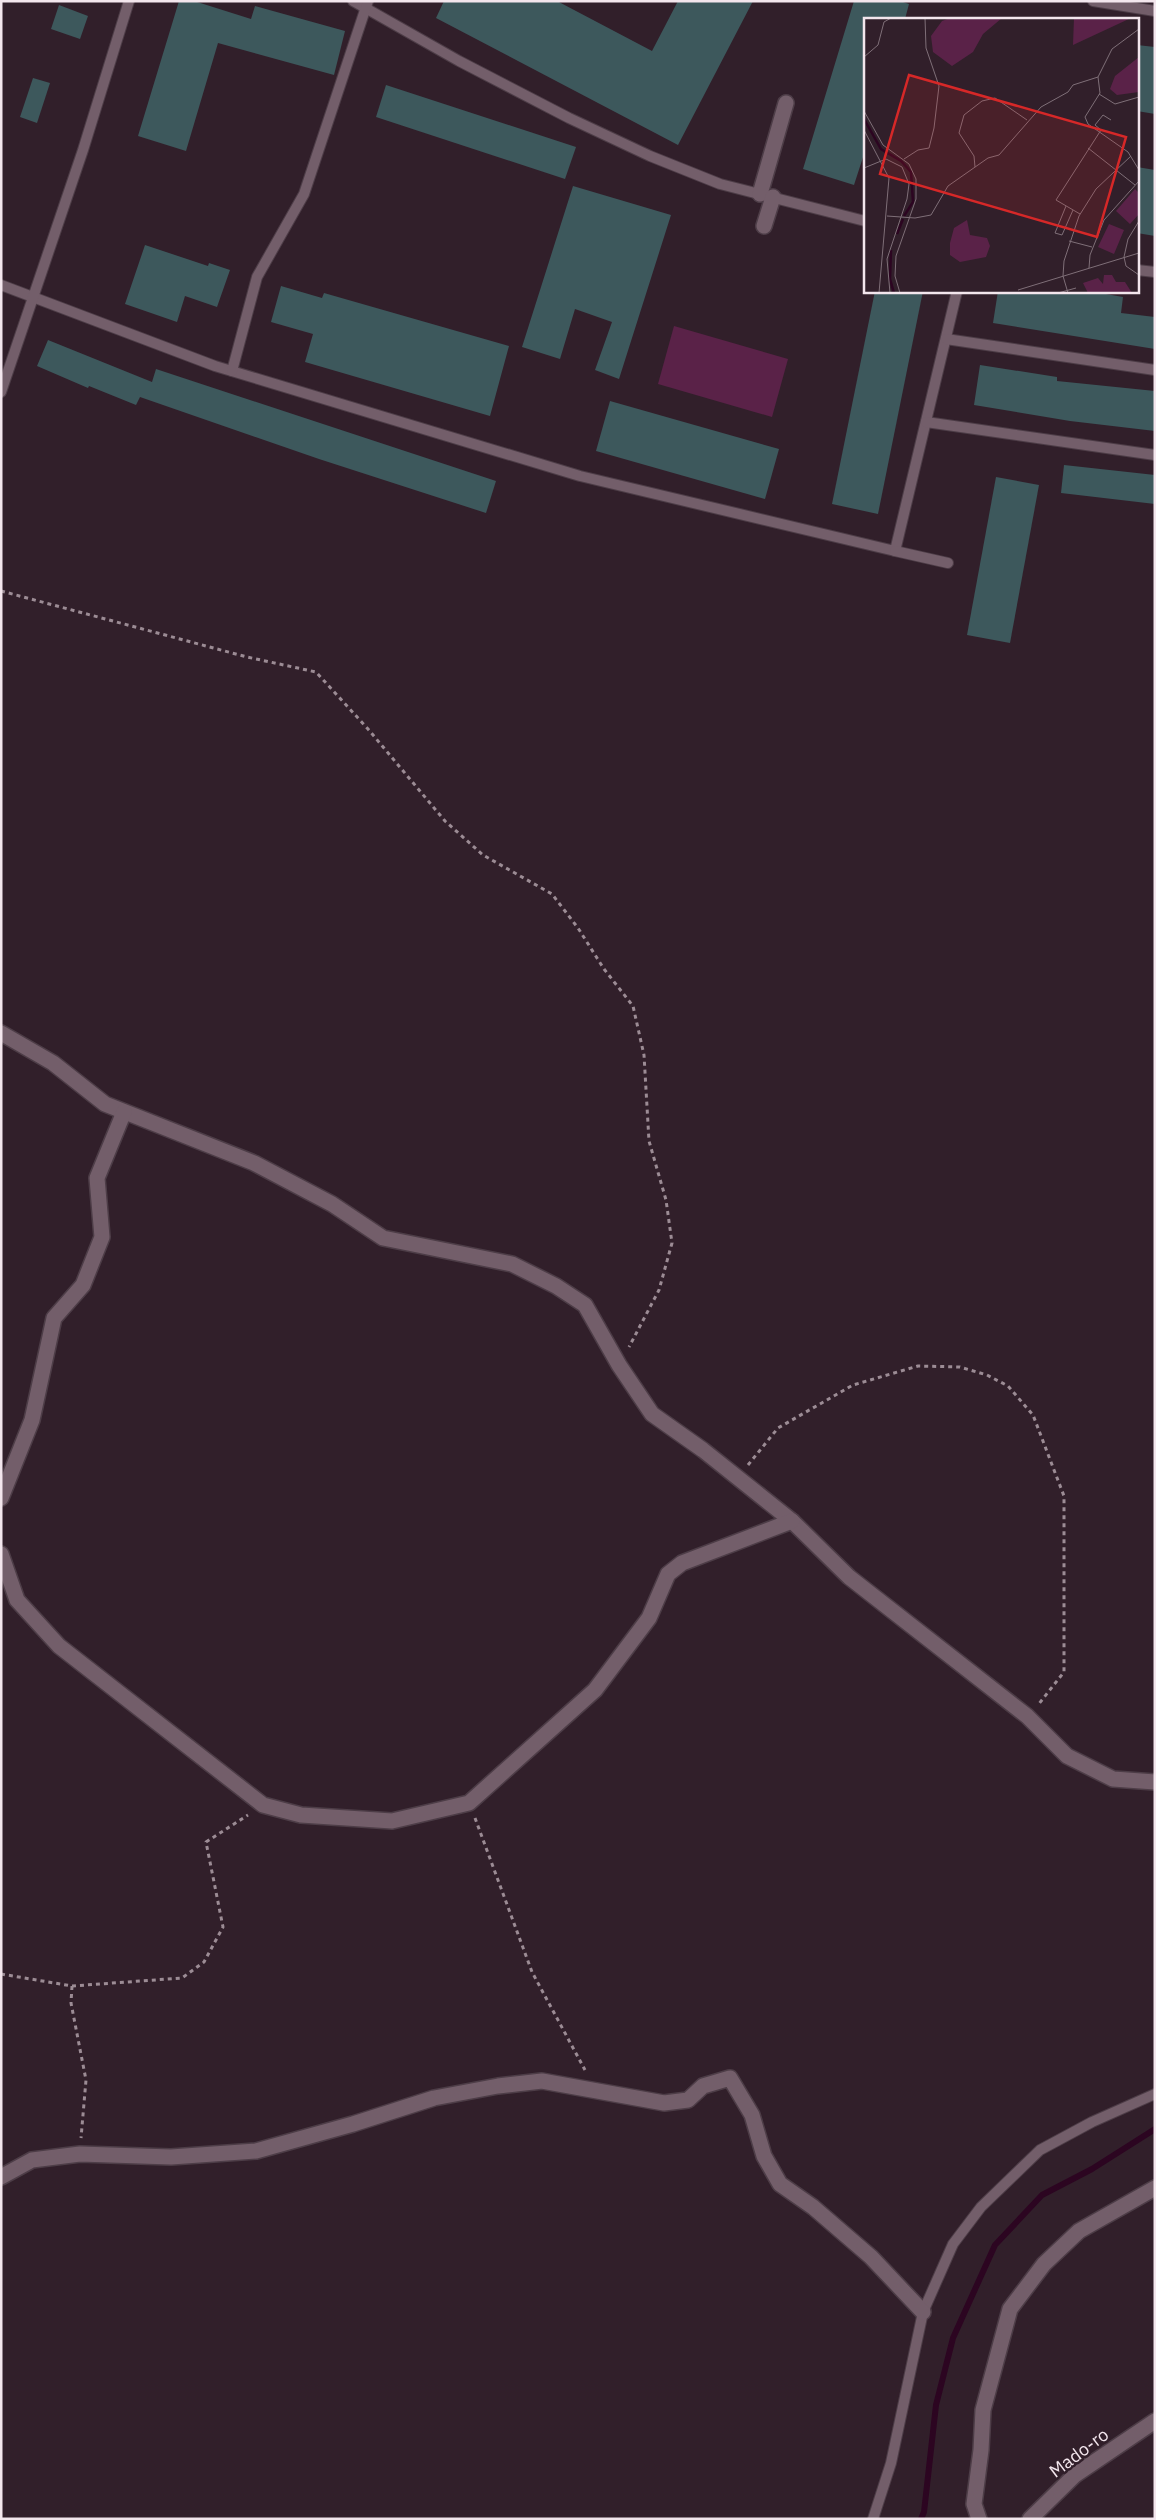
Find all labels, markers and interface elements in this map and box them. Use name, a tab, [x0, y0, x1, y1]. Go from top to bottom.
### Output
inset map	[864, 18, 1138, 292]
street label: Mado-ro	[1044, 2423, 1113, 2482]

